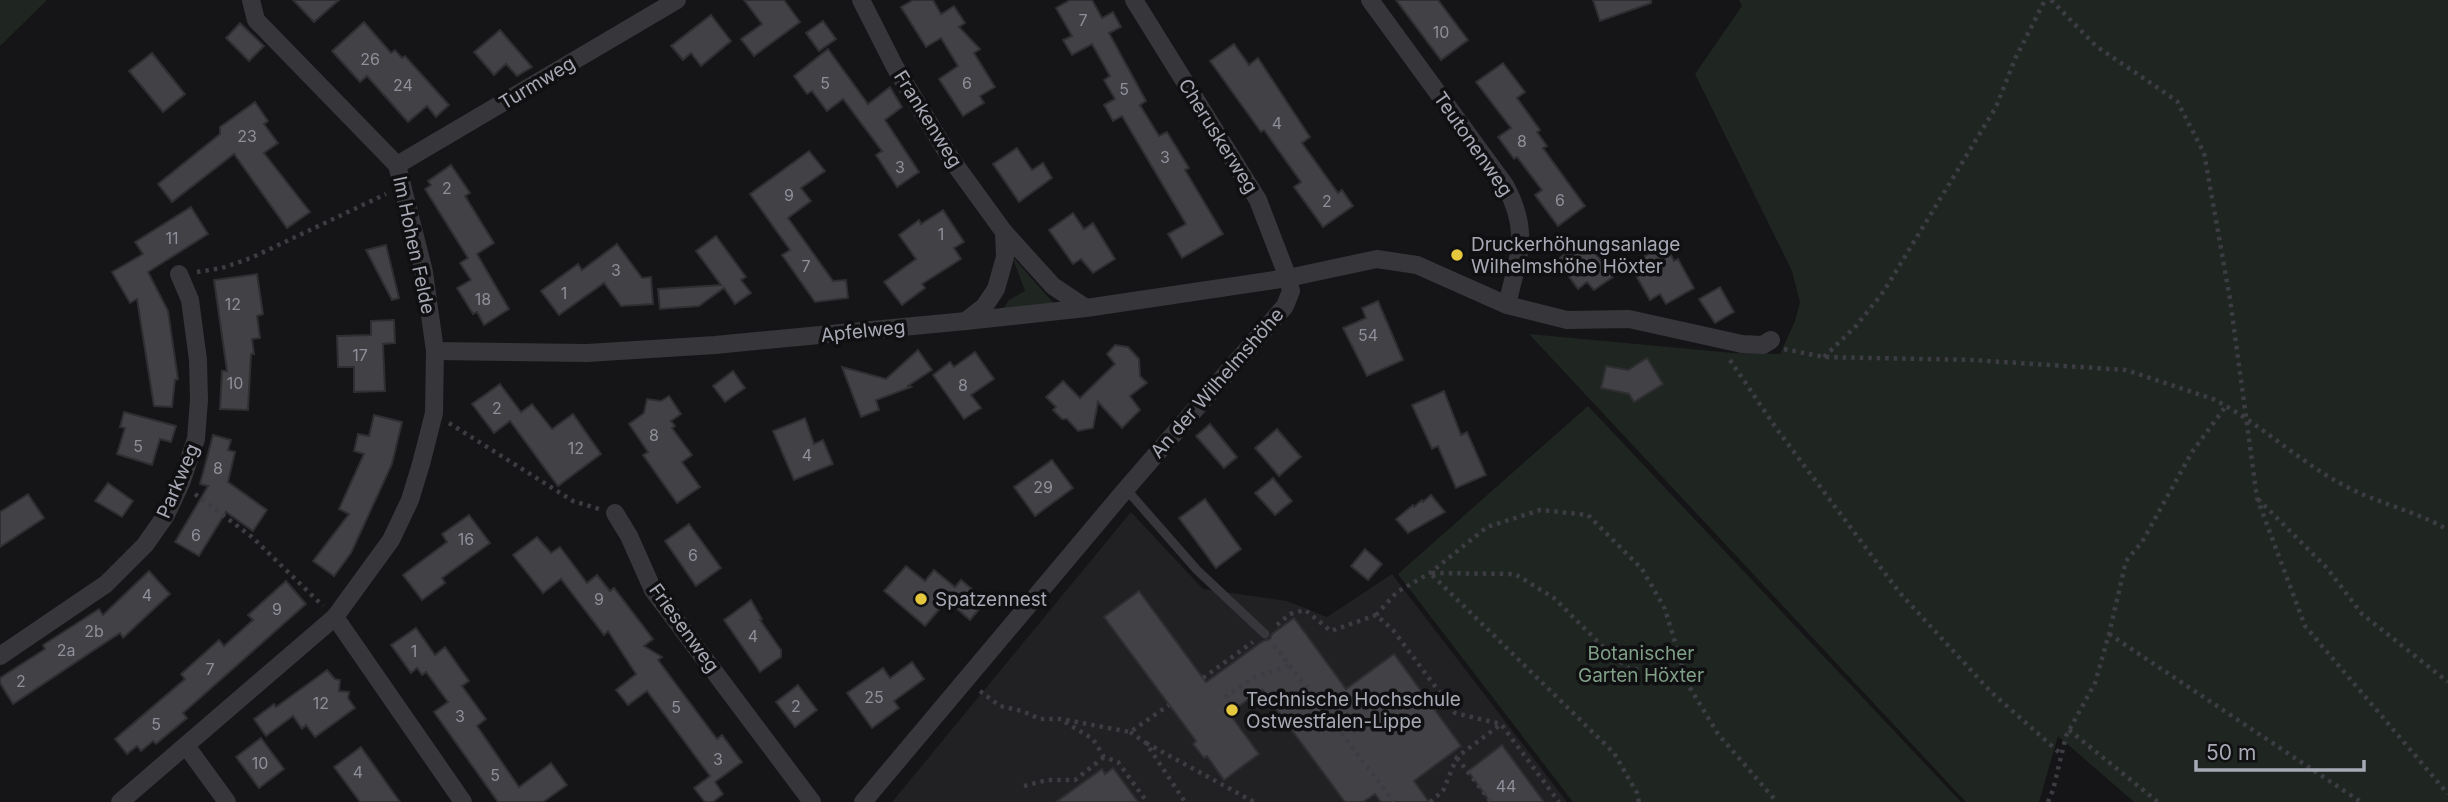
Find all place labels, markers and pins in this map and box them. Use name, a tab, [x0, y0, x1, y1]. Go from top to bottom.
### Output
place label: Druckerhöhungsanlage Wilhelmshöhe Höxter	[1471, 233, 1680, 278]
marker: Druckerhöhungsanlage Wilhelmshöhe Höxter	[1449, 247, 1465, 263]
place label: Spatzennest	[935, 588, 1047, 611]
marker: Spatzennest	[913, 591, 929, 607]
place label: Technische Hochschule Ostwestfalen-Lippe	[1246, 688, 1461, 733]
marker: Technische Hochschule Ostwestfalen-Lippe	[1224, 702, 1240, 718]

